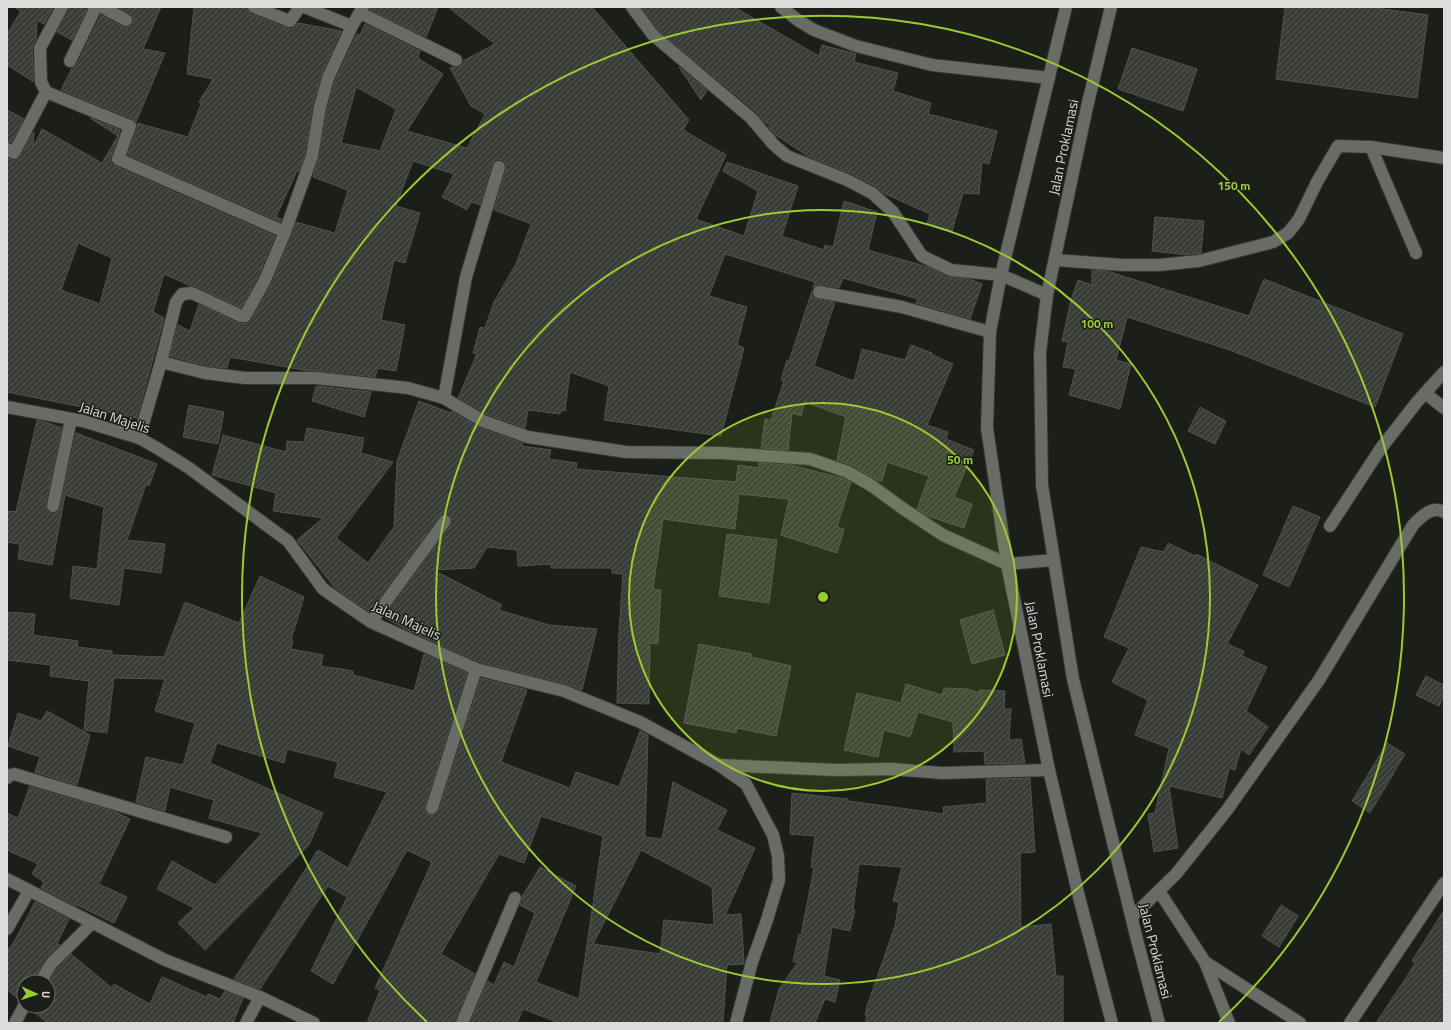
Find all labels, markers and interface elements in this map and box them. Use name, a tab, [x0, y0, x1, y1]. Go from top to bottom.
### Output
street label: Jalan Proklamasi	[1043, 97, 1083, 197]
text: 150 m	[1218, 176, 1250, 195]
text: 100 m	[1081, 314, 1113, 333]
street label: Jalan Majelis	[77, 396, 153, 438]
text: 50 m	[947, 450, 973, 469]
centre of rings	[816, 590, 830, 604]
street label: Jalan Majelis	[369, 595, 445, 645]
street label: Jalan Proklamasi	[1020, 599, 1060, 699]
street label: Jalan Proklamasi	[1134, 901, 1178, 1001]
north arrow	[16, 974, 56, 1014]
text: U	[38, 991, 54, 999]

